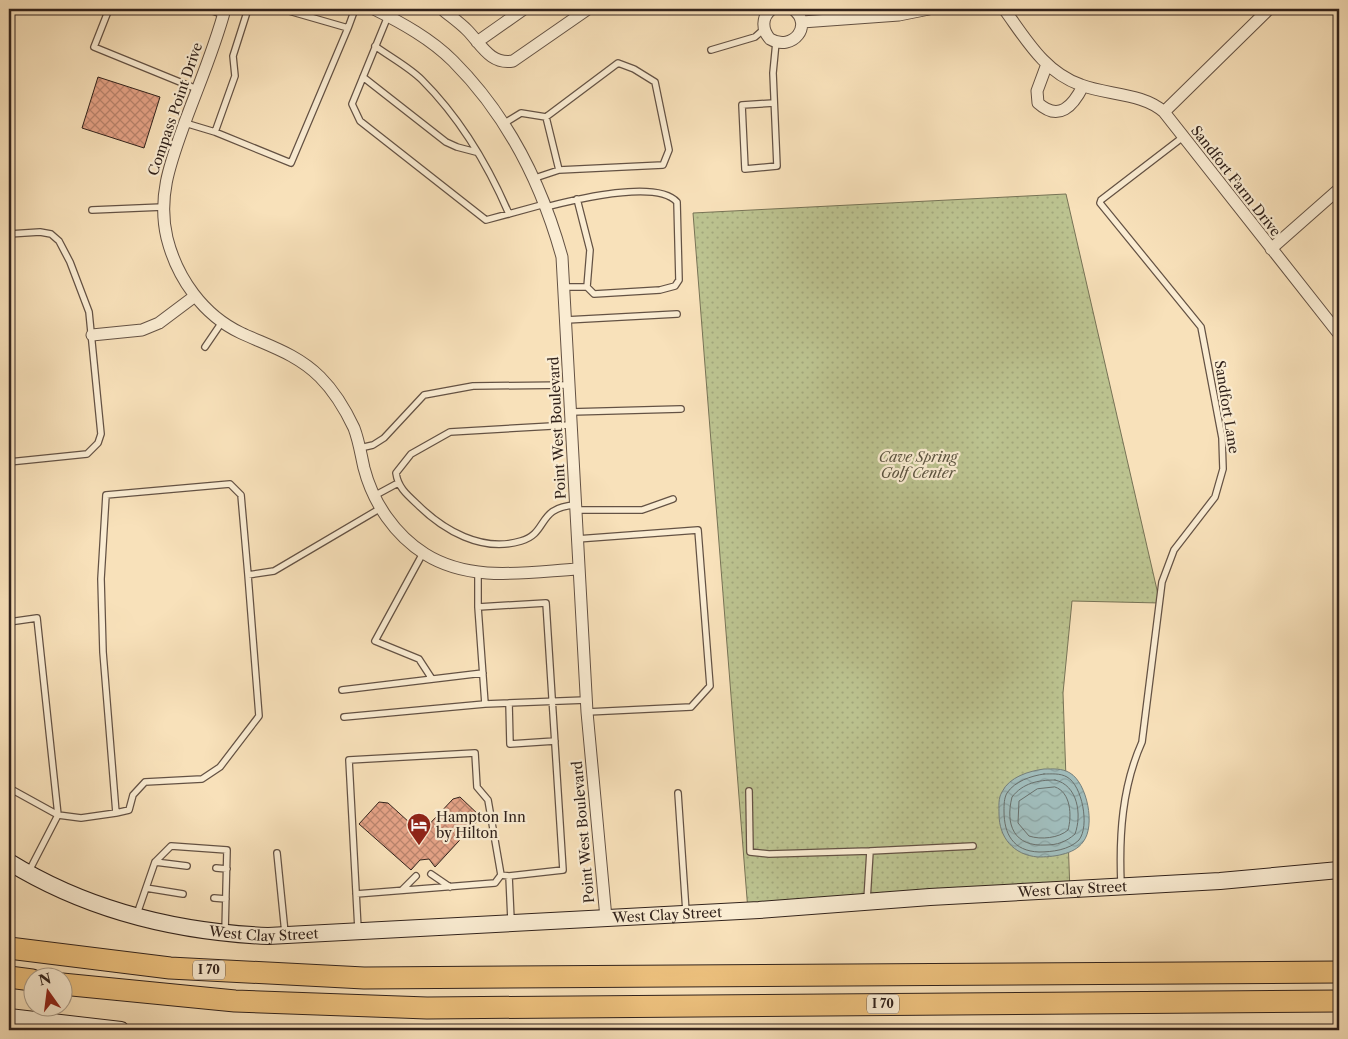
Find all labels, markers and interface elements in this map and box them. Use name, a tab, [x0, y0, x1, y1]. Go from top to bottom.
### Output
street label: Compass Point Drive	[144, 40, 206, 178]
street label: Sandfort Farm Drive	[1187, 122, 1285, 240]
street label: Point West Boulevard	[544, 356, 570, 500]
street label: Sandfort Lane	[1211, 359, 1243, 455]
park label: Cave Spring Golf Center	[879, 448, 959, 482]
street label: Point West Boulevard	[568, 760, 598, 904]
place label: Hampton Inn by Hilton	[436, 808, 526, 842]
hotel icon: Hampton Inn by Hilton	[406, 812, 432, 846]
street label: West Clay Street	[1016, 877, 1128, 901]
street label: West Clay Street	[611, 903, 722, 927]
street label: West Clay Street	[207, 922, 319, 945]
road number: I 70	[193, 960, 225, 980]
north arrow	[22, 966, 72, 1016]
text: N	[37, 969, 53, 990]
road number: I 70	[867, 994, 899, 1014]

